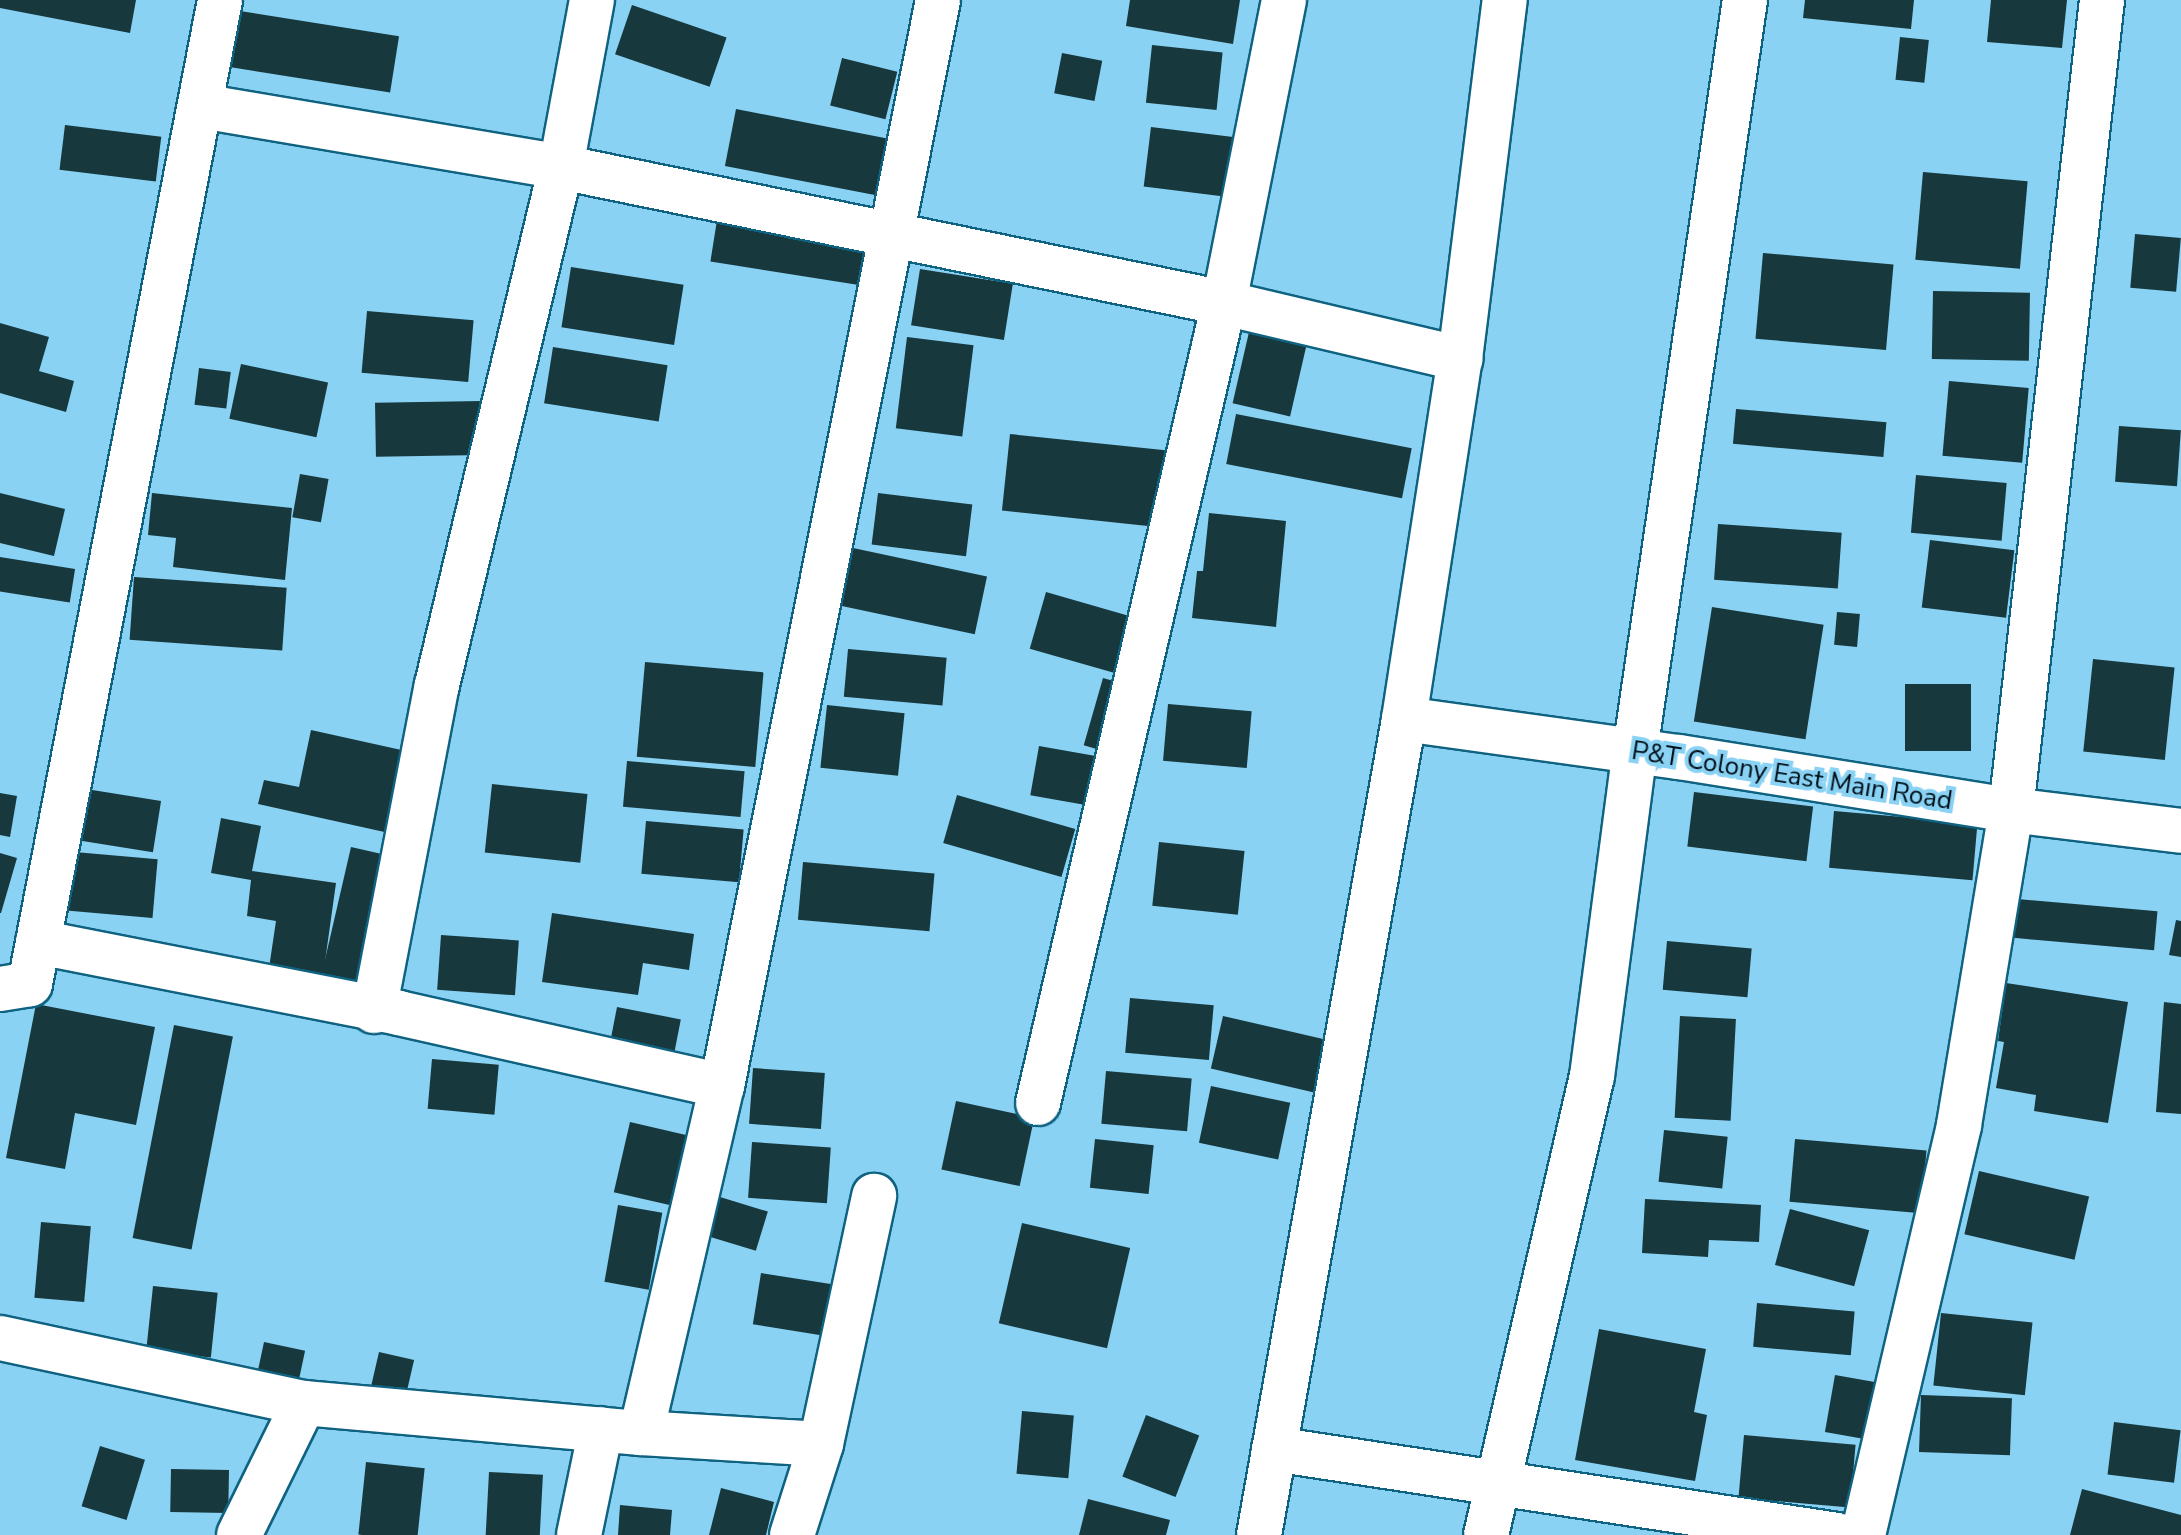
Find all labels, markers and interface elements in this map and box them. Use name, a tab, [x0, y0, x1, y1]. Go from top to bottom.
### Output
street label: P&T Colony East Main Road	[1629, 735, 1955, 817]

